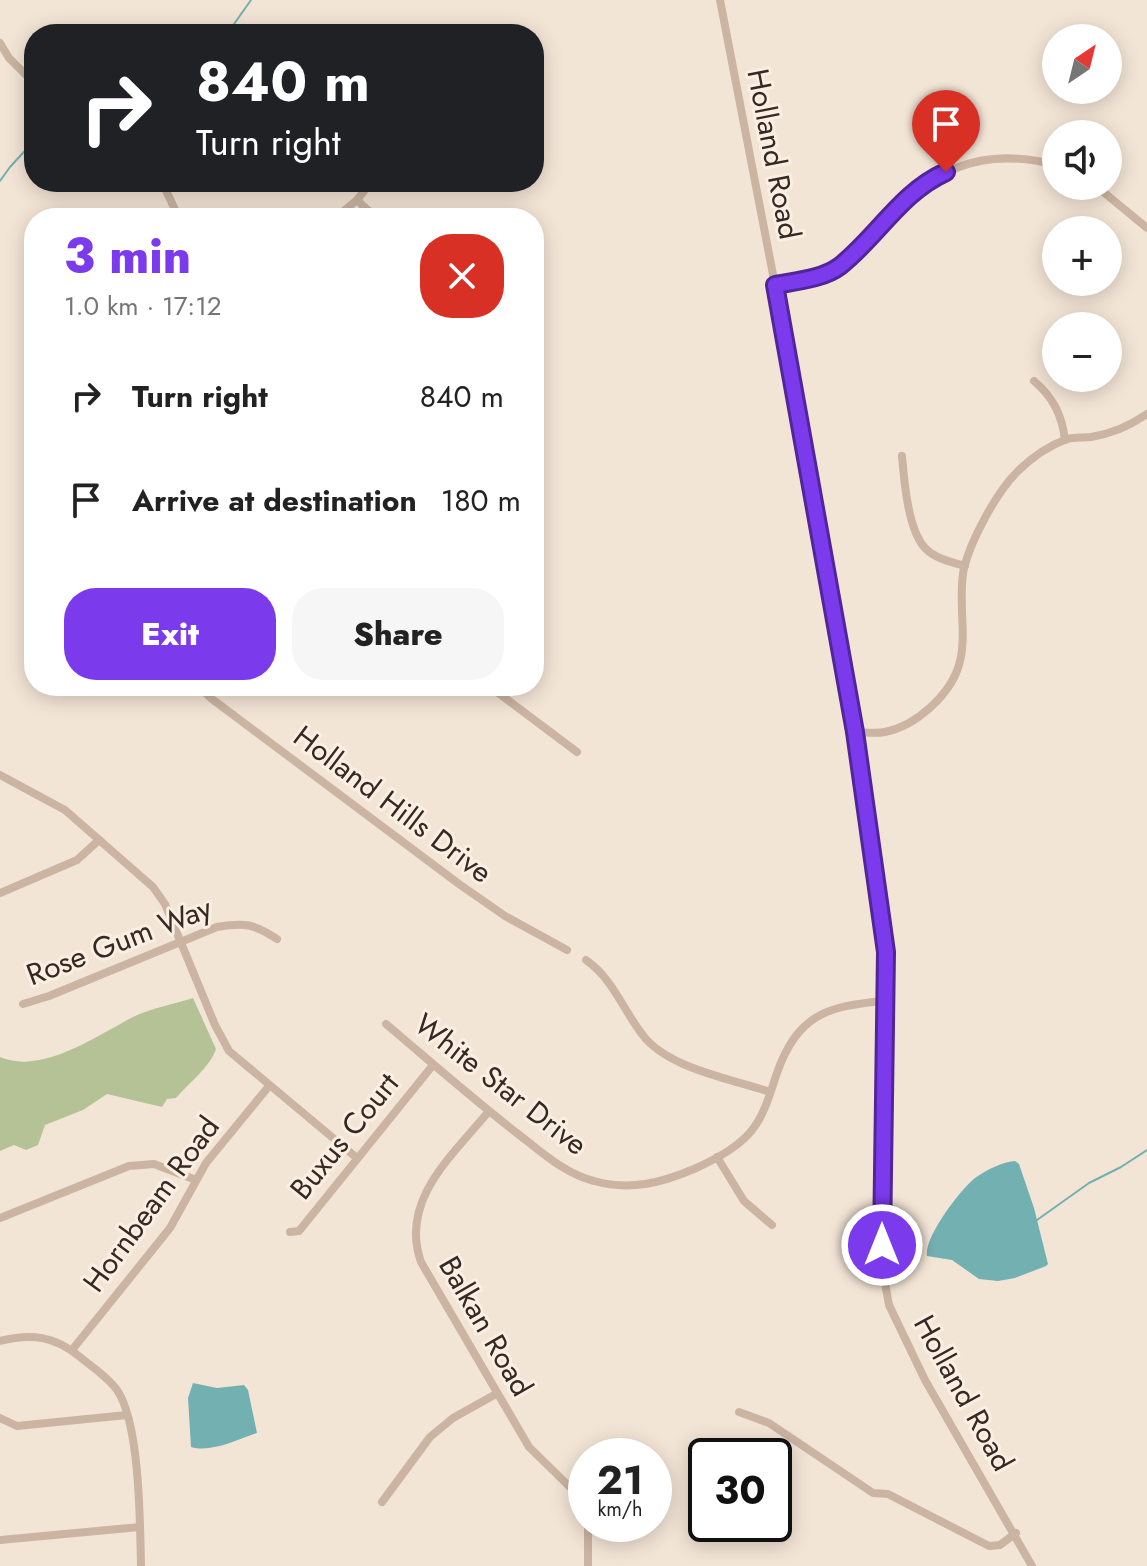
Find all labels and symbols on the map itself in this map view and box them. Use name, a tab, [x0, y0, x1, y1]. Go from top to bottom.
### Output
north arrow	[1042, 24, 1122, 104]
street label: Holland Road	[736, 65, 812, 243]
pin	[912, 90, 980, 172]
street label: Holland Hills Drive	[285, 715, 501, 893]
street label: Rose Gum Way	[20, 886, 219, 996]
street label: White Star Drive	[405, 1003, 597, 1165]
street label: Buxus Court	[280, 1063, 409, 1209]
street label: Hornbeam Road	[72, 1107, 230, 1301]
position arrow	[840, 1203, 924, 1287]
street label: Balkan Road	[429, 1248, 543, 1404]
street label: Holland Road	[903, 1307, 1025, 1479]
speed limit sign: 30	[688, 1438, 792, 1542]

